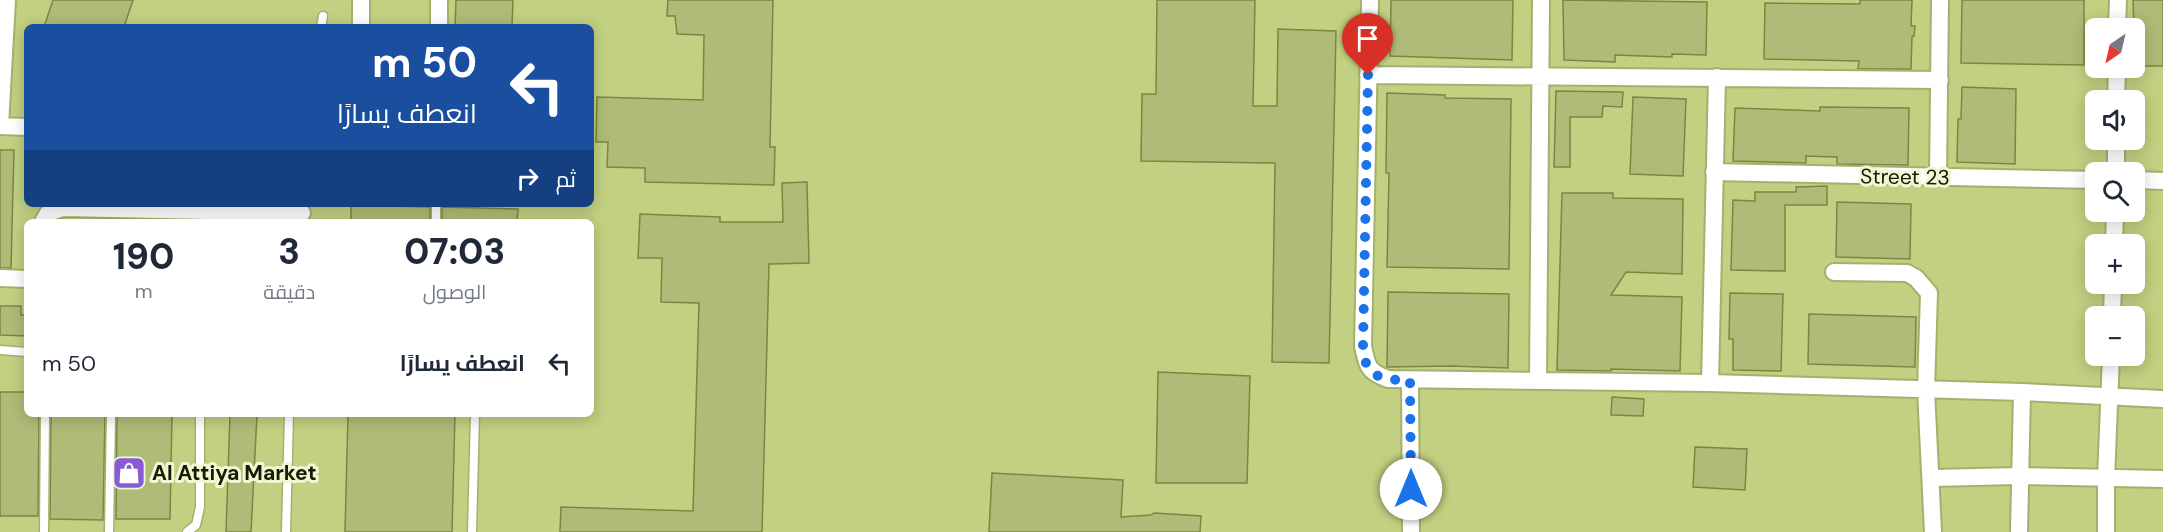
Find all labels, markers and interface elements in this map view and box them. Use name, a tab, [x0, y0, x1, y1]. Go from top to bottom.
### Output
pin	[1342, 13, 1393, 75]
north arrow	[2085, 18, 2145, 78]
map controls	[2085, 18, 2145, 366]
icon: arrive	[1351, 22, 1384, 55]
text: 50 m	[372, 35, 477, 90]
icon: left	[498, 48, 576, 126]
button: sound	[2085, 90, 2145, 150]
text: انعطف يسارًا	[337, 96, 477, 131]
icon: right	[511, 162, 544, 195]
street label: Street 23	[1860, 162, 1950, 192]
button: search	[2085, 162, 2145, 222]
text: ثم	[556, 165, 576, 194]
text: 3	[278, 228, 300, 275]
text: 07:03	[404, 228, 505, 275]
text: 190	[113, 233, 174, 280]
button: +	[2085, 234, 2145, 294]
text: m	[135, 278, 153, 304]
text: دقيقة	[263, 279, 315, 305]
text: الوصول	[423, 279, 486, 305]
button: −	[2085, 306, 2145, 366]
icon: left	[543, 347, 576, 380]
text: 50 m	[42, 349, 96, 378]
text: انعطف يسارًا	[400, 349, 525, 378]
shop icon: Al Attiya Market	[111, 455, 147, 491]
position arrow	[1379, 457, 1443, 521]
place label: Al Attiya Market	[152, 459, 317, 487]

